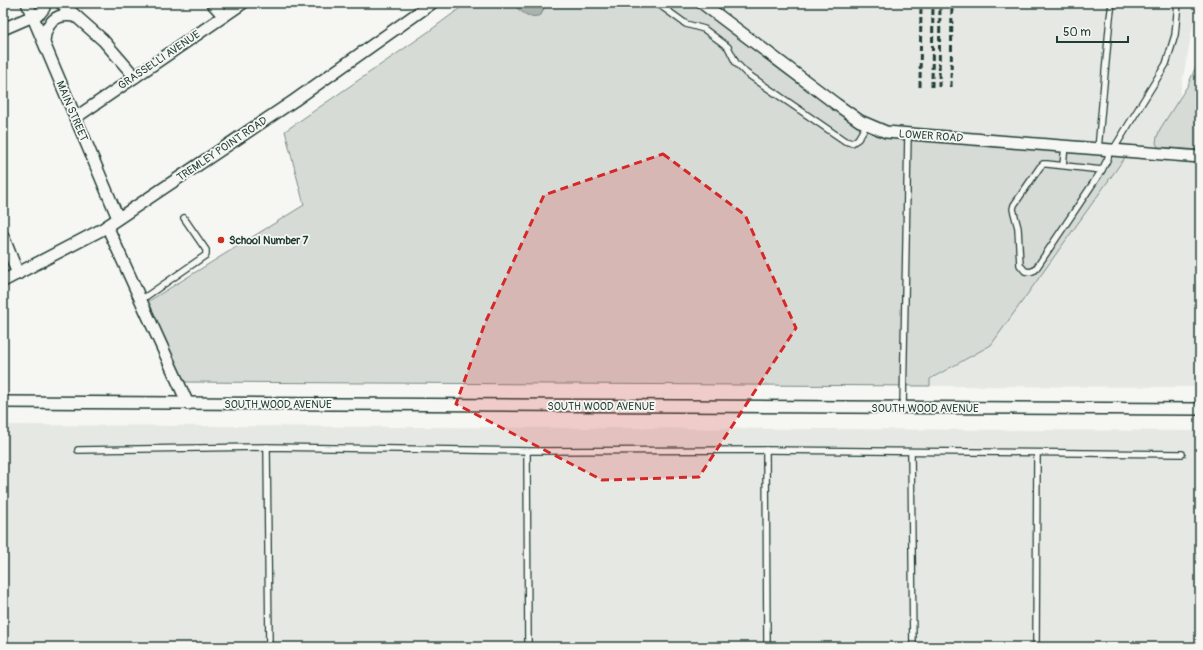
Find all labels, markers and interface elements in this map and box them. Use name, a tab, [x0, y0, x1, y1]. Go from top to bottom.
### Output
scale bar	[1057, 18, 1128, 44]
text: 50 m	[1063, 25, 1091, 40]
street label: GRASSELLI AVENUE	[116, 28, 203, 92]
street label: MAIN STREET	[53, 79, 91, 143]
street label: TREMLEY POINT ROAD	[174, 114, 270, 184]
street label: LOWER ROAD	[898, 127, 964, 145]
place label: School Number 7	[229, 234, 309, 247]
marker: School Number 7	[216, 235, 226, 245]
street label: SOUTH WOOD AVENUE	[224, 398, 332, 411]
street label: SOUTH WOOD AVENUE	[547, 400, 655, 413]
street label: SOUTH WOOD AVENUE	[871, 402, 979, 415]

